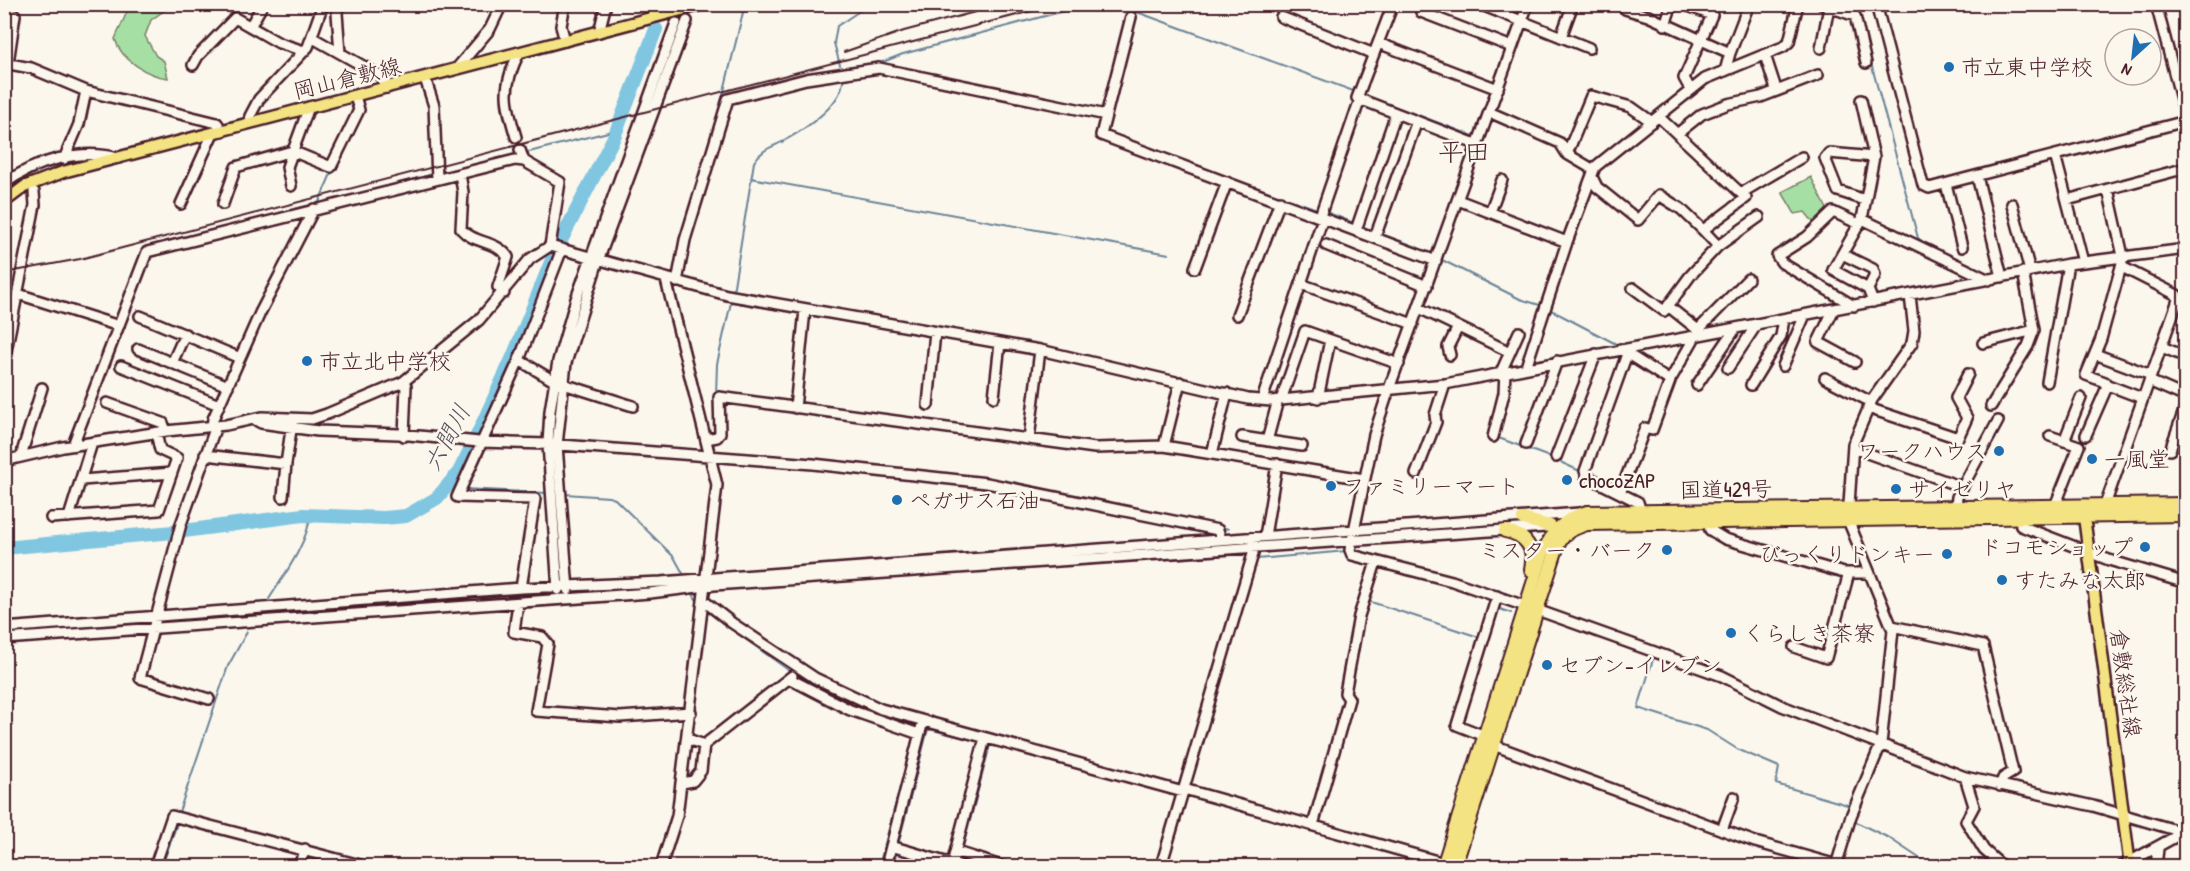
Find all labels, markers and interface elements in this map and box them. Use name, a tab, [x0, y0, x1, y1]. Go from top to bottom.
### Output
north arrow	[2103, 27, 2163, 87]
street label: 岡山倉敷線	[290, 50, 404, 106]
place label: 市立東中学校	[1961, 52, 2093, 82]
text: N	[2117, 58, 2135, 82]
marker: 市立東中学校	[1942, 60, 1956, 74]
district label: 平田	[1438, 134, 1490, 169]
place label: 市立北中学校	[319, 346, 451, 376]
marker: 市立北中学校	[300, 354, 314, 368]
water label: 六間川	[415, 398, 477, 477]
place label: ワークハウス	[1857, 436, 1987, 466]
marker: ワークハウス	[1992, 444, 2006, 458]
place label: 一風堂	[2104, 444, 2170, 474]
marker: 一風堂	[2085, 452, 2099, 466]
place label: chocoZAP	[1579, 465, 1656, 495]
place label: ファミリーマート	[1343, 471, 1519, 501]
marker: chocoZAP	[1560, 473, 1574, 487]
street label: 国道429号	[1679, 473, 1773, 505]
place label: サイゼリヤ	[1908, 474, 2017, 504]
marker: ファミリーマート	[1324, 479, 1338, 493]
marker: サイゼリヤ	[1889, 482, 1903, 496]
place label: ペガサス石油	[909, 485, 1040, 515]
marker: ペガサス石油	[890, 493, 904, 507]
place label: ドコモショップ	[1980, 532, 2133, 562]
place label: ミスター・バーク	[1479, 535, 1655, 565]
place label: びっくりドンキー	[1759, 539, 1935, 569]
marker: ドコモショップ	[2138, 540, 2152, 554]
marker: ミスター・バーク	[1660, 543, 1674, 557]
marker: びっくりドンキー	[1940, 547, 1954, 561]
place label: すたみな太郎	[2014, 565, 2146, 595]
marker: すたみな太郎	[1995, 573, 2009, 587]
place label: くらしき茶寮	[1743, 618, 1875, 648]
marker: くらしき茶寮	[1724, 626, 1738, 640]
street label: 倉敷総社線	[2103, 626, 2149, 740]
place label: セブン-イレブン	[1559, 650, 1722, 680]
marker: セブン-イレブン	[1540, 658, 1554, 672]

